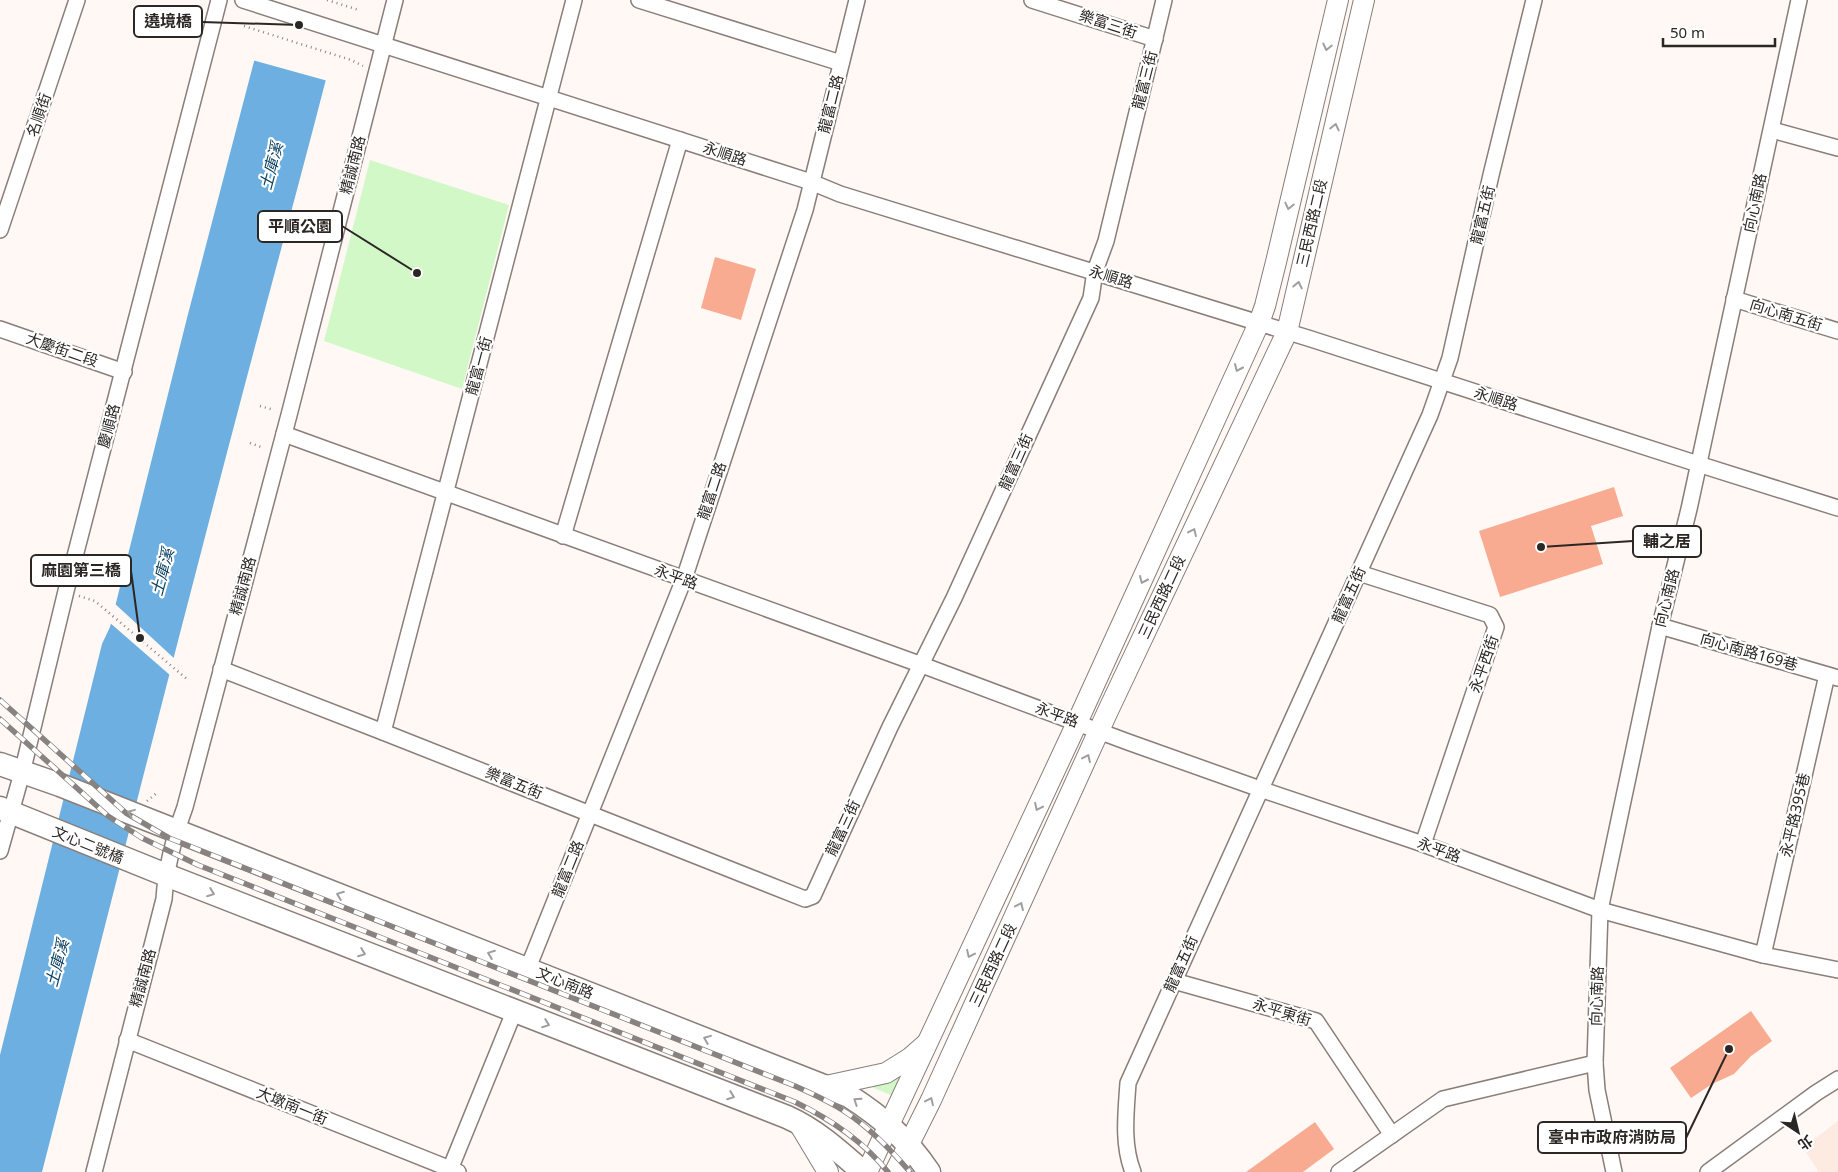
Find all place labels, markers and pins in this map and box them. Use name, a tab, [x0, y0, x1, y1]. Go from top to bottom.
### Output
callout: 遶境橋	[134, 6, 202, 37]
callout: 平順公園	[258, 211, 342, 242]
callout: 輔之居	[1633, 526, 1701, 557]
callout: 麻園第三橋	[31, 555, 131, 586]
callout: 臺中市政府消防局	[1538, 1122, 1686, 1153]

